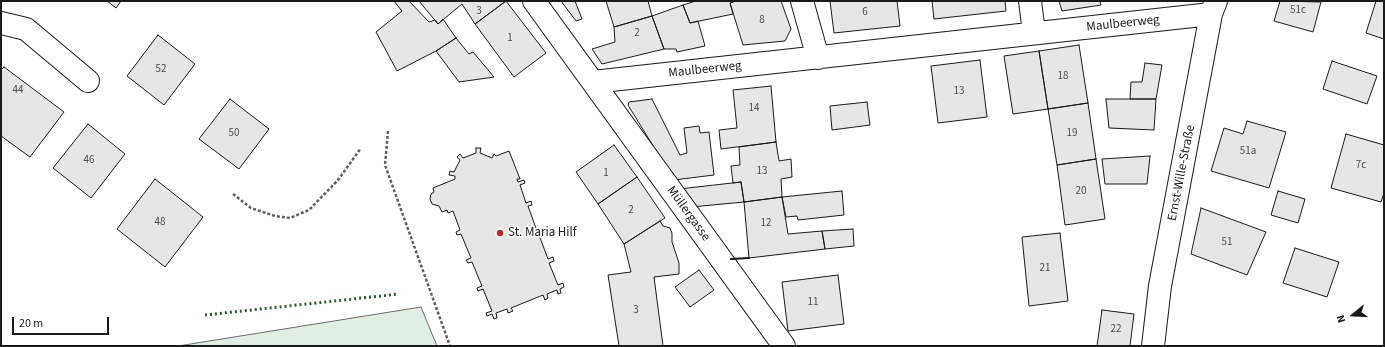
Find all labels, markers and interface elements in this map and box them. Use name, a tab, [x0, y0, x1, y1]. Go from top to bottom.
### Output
house number: 51c	[1290, 4, 1306, 18]
house number: 3	[476, 5, 482, 19]
house number: 6	[862, 6, 868, 20]
street label: Maulbeerweg	[1086, 12, 1160, 36]
house number: 8	[759, 14, 765, 28]
house number: 2	[634, 27, 640, 41]
house number: 1	[507, 32, 513, 46]
street label: Maulbeerweg	[668, 58, 742, 82]
house number: 52	[156, 63, 166, 77]
house number: 18	[1058, 70, 1068, 84]
house number: 44	[13, 84, 23, 98]
house number: 13	[954, 85, 964, 99]
house number: 14	[749, 102, 759, 116]
street label: Ernst-Wille-Straße	[1165, 124, 1199, 222]
house number: 50	[229, 127, 239, 141]
house number: 19	[1067, 127, 1077, 141]
house number: 51a	[1240, 145, 1256, 159]
house number: 46	[84, 154, 94, 168]
house number: 7c	[1356, 159, 1366, 173]
house number: 13	[757, 165, 767, 179]
house number: 1	[603, 167, 609, 181]
street label: Müllergasse	[663, 183, 713, 245]
house number: 20	[1076, 185, 1086, 199]
house number: 2	[628, 204, 634, 218]
house number: 48	[155, 216, 165, 230]
house number: 12	[761, 217, 771, 231]
place label: St. Maria Hilf	[508, 225, 577, 241]
marker: St. Maria Hilf	[495, 228, 505, 238]
house number: 51	[1222, 236, 1232, 250]
house number: 21	[1040, 262, 1050, 276]
north arrow	[1333, 295, 1373, 335]
house number: 11	[808, 296, 818, 310]
house number: 3	[633, 304, 639, 318]
scale bar	[14, 309, 111, 335]
text: N	[1333, 313, 1349, 325]
text: 20 m	[19, 315, 43, 332]
house number: 22	[1111, 323, 1121, 337]

